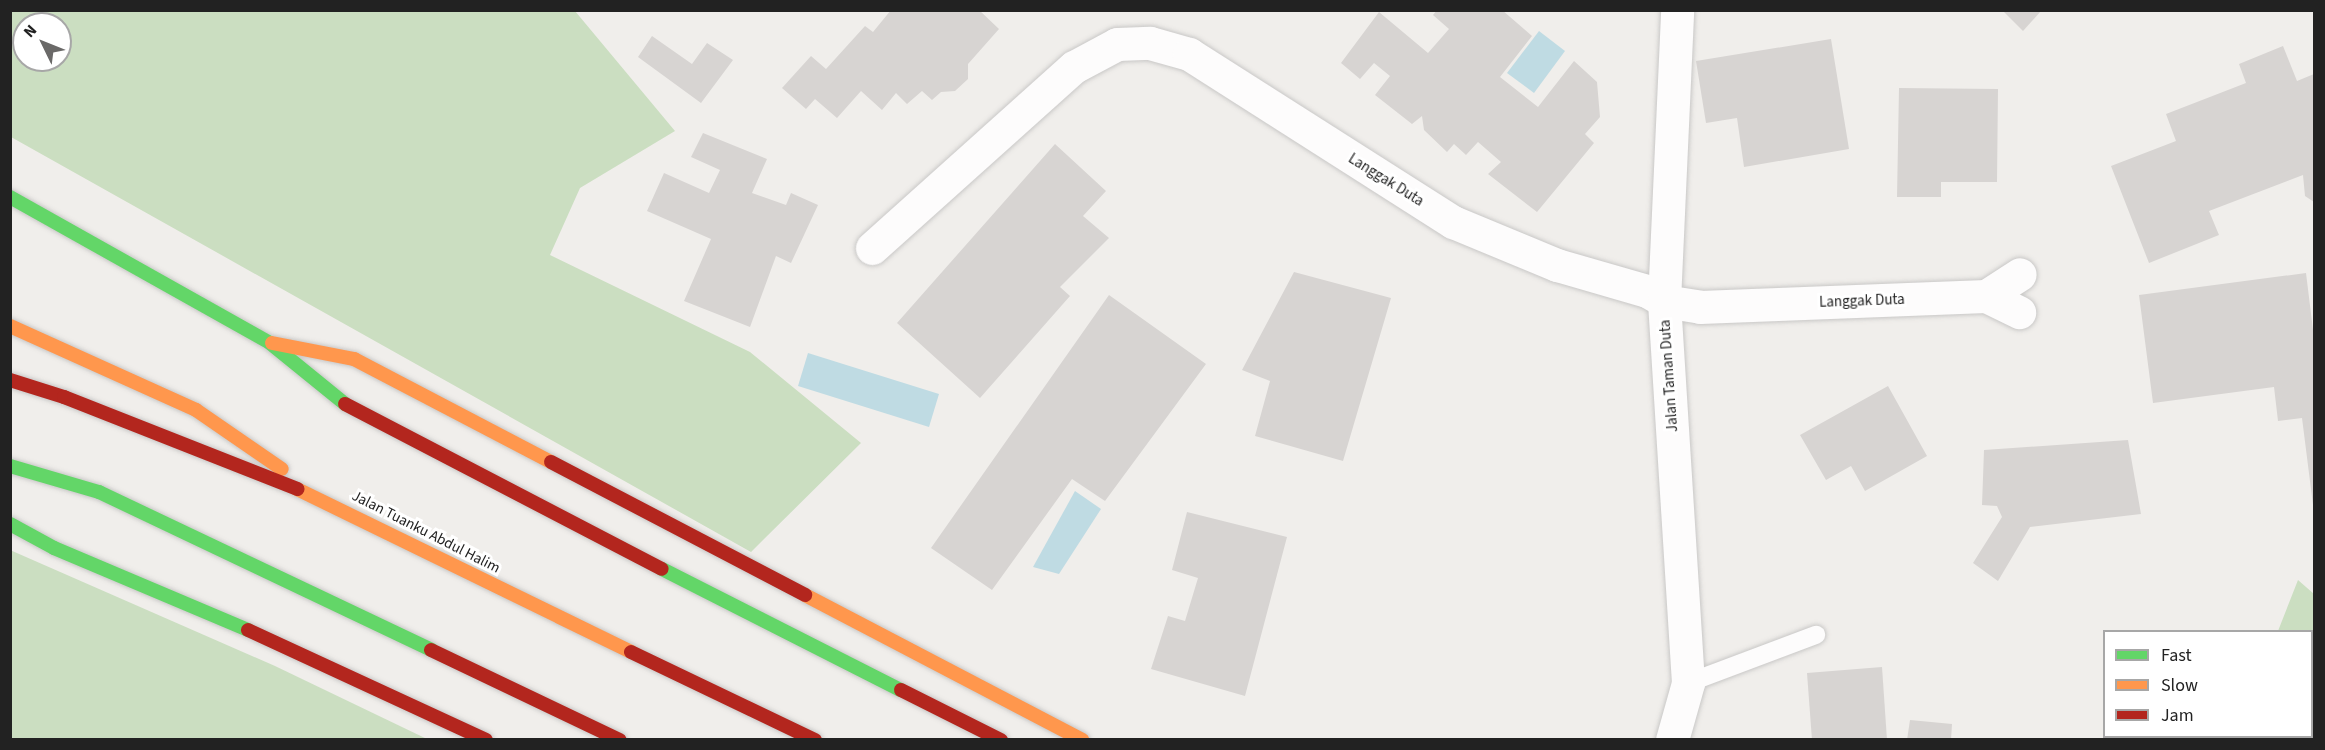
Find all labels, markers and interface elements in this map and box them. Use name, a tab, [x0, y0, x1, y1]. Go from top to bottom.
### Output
north arrow	[12, 12, 72, 72]
text: N	[19, 20, 42, 42]
street label: Langgak Duta	[1345, 150, 1427, 210]
street label: Langgak Duta	[1819, 291, 1905, 311]
street label: Jalan Taman Duta	[1656, 319, 1682, 433]
street label: Jalan Tuanku Abdul Halim	[349, 487, 503, 577]
legend	[2103, 630, 2313, 738]
text: Fast	[2161, 643, 2192, 668]
text: Slow	[2161, 673, 2198, 698]
text: Jam	[2161, 703, 2194, 728]

